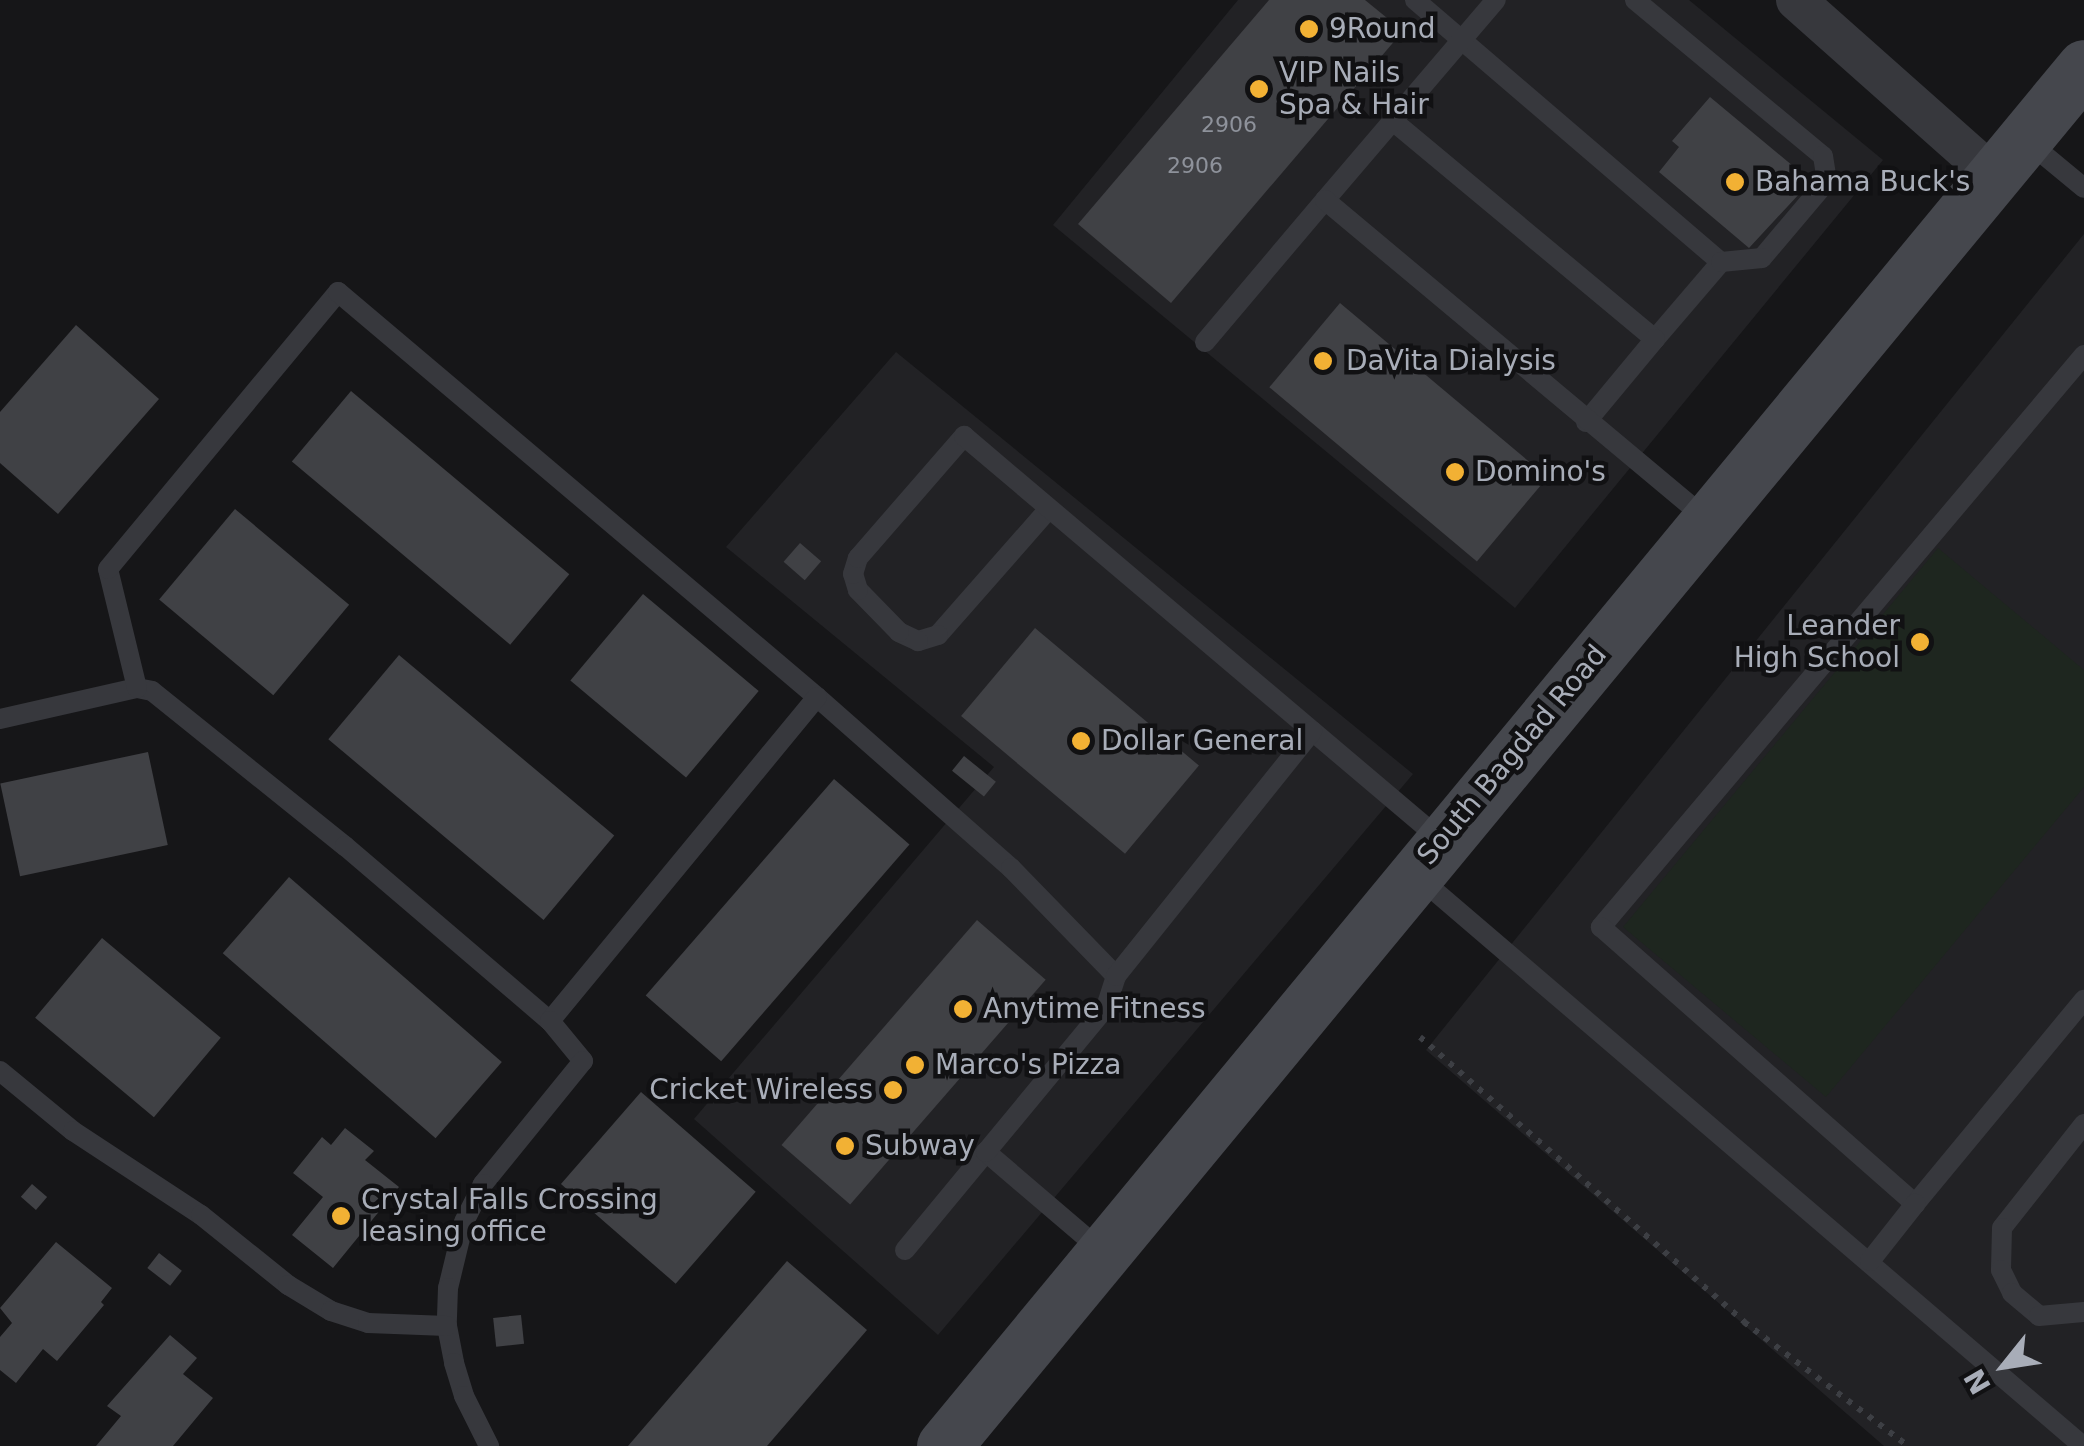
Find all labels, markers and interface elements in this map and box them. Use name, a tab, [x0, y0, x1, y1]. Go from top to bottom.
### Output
place label: 9Round	[1329, 12, 1435, 46]
marker: 9Round	[1298, 18, 1320, 40]
place label: VIP Nails Spa & Hair	[1279, 56, 1429, 122]
marker: VIP Nails Spa & Hair	[1248, 78, 1270, 100]
house number: 2906	[1201, 112, 1257, 138]
house number: 2906	[1167, 153, 1223, 179]
place label: Bahama Buck's	[1755, 165, 1970, 199]
marker: Bahama Buck's	[1724, 171, 1746, 193]
place label: DaVita Dialysis	[1346, 344, 1556, 378]
marker: DaVita Dialysis	[1310, 348, 1336, 374]
place label: Domino's	[1475, 455, 1606, 489]
marker: Domino's	[1444, 461, 1466, 483]
place label: Leander High School	[1734, 609, 1900, 675]
marker: Leander High School	[1909, 631, 1931, 653]
street label: South Bagdad Road	[1410, 638, 1614, 872]
place label: Dollar General	[1101, 724, 1303, 758]
marker: Dollar General	[1070, 730, 1092, 752]
place label: Anytime Fitness	[983, 992, 1206, 1026]
marker: Anytime Fitness	[952, 998, 974, 1020]
place label: Marco's Pizza	[935, 1048, 1122, 1082]
marker: Marco's Pizza	[904, 1054, 926, 1076]
place label: Cricket Wireless	[649, 1073, 873, 1107]
marker: Cricket Wireless	[882, 1079, 904, 1101]
place label: Subway	[865, 1129, 975, 1163]
marker: Subway	[834, 1135, 856, 1157]
place label: Crystal Falls Crossing leasing office	[361, 1183, 658, 1249]
marker: Crystal Falls Crossing leasing office	[330, 1205, 352, 1227]
north arrow	[1954, 1316, 2054, 1416]
text: N	[1957, 1363, 1998, 1400]

